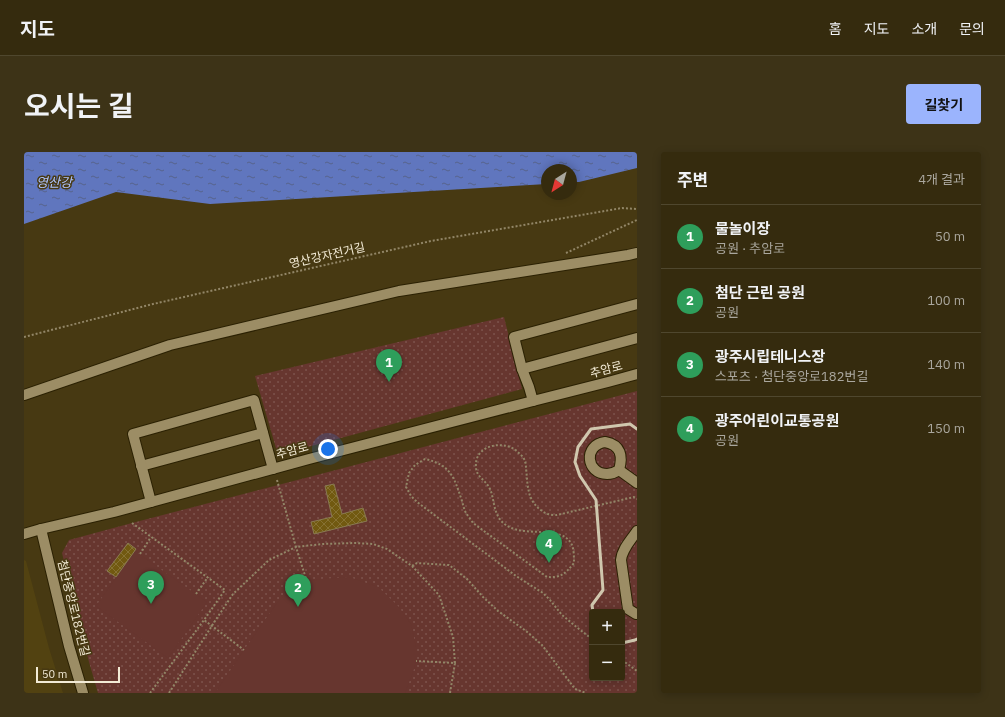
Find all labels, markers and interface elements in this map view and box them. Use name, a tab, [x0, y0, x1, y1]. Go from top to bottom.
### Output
text: 지도	[20, 17, 55, 41]
text: 홈	[829, 20, 842, 38]
text: 지도	[864, 20, 889, 38]
text: 소개	[911, 20, 937, 38]
text: 문의	[959, 20, 985, 38]
button: 길찾기	[906, 84, 981, 124]
text: 오시는 길	[24, 87, 134, 124]
north arrow	[541, 164, 577, 200]
text: 주변	[677, 169, 708, 191]
text: 4개 결과	[918, 171, 965, 188]
water label: 영산강	[36, 174, 74, 191]
text: 물놀이장	[715, 219, 770, 238]
text: 1	[686, 228, 694, 245]
text: 50 m	[935, 228, 965, 245]
street label: 영산강자전거길	[288, 239, 366, 271]
text: 공원 · 추암로	[715, 240, 785, 257]
text: 첨단 근린 공원	[715, 283, 805, 302]
text: 2	[686, 292, 694, 309]
text: 100 m	[927, 292, 965, 309]
text: 공원	[715, 304, 739, 321]
text: 광주시립테니스장	[715, 347, 825, 366]
pin: 1	[376, 349, 402, 382]
text: 3	[686, 356, 694, 373]
text: 140 m	[927, 356, 965, 373]
street label: 추암로	[588, 357, 624, 381]
text: 스포츠 · 첨단중앙로182번길	[715, 368, 868, 385]
text: 광주어린이교통공원	[715, 411, 839, 430]
text: 4	[686, 420, 694, 437]
text: 150 m	[927, 420, 965, 437]
text: 공원	[715, 432, 739, 449]
street label: 추암로	[274, 438, 310, 462]
your location	[318, 439, 338, 459]
pin: 4	[536, 530, 562, 563]
street label: 첨단중앙로182번길	[55, 558, 93, 658]
pin: 3	[138, 571, 164, 604]
pin: 2	[285, 574, 311, 607]
map controls	[589, 609, 625, 681]
button: +	[589, 609, 625, 645]
button: −	[589, 645, 625, 681]
scale bar	[36, 665, 120, 684]
text: 50 m	[42, 667, 67, 681]

